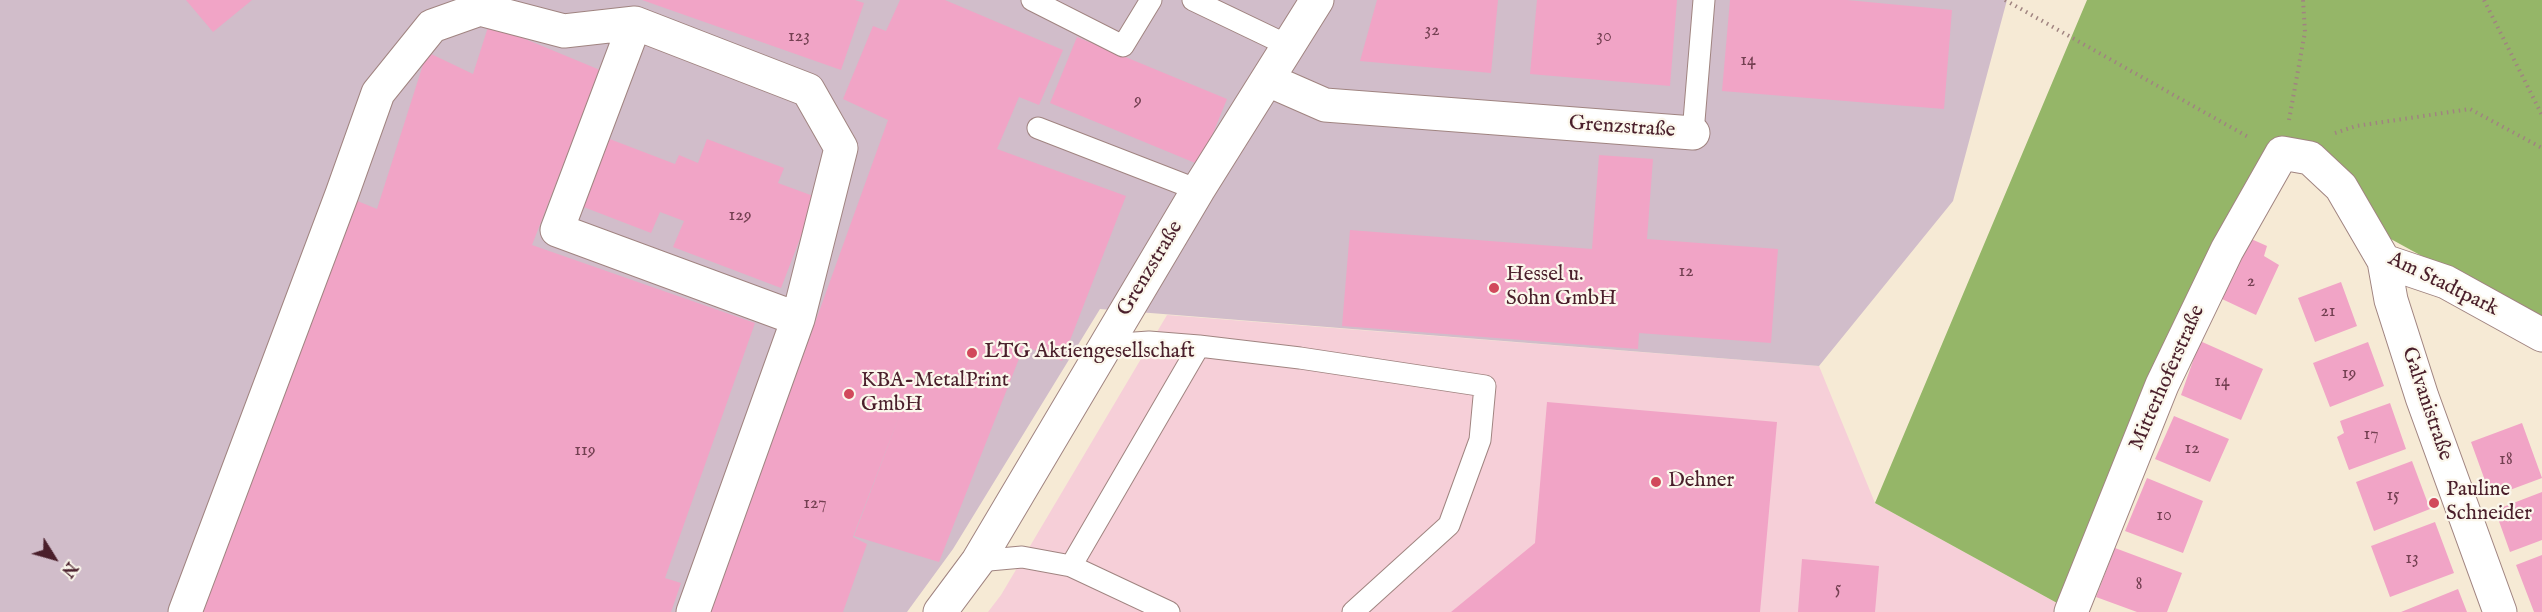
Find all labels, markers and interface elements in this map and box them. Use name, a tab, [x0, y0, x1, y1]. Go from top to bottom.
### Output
house number: 32	[1424, 20, 1440, 42]
house number: 123	[788, 26, 810, 48]
house number: 30	[1596, 26, 1612, 48]
house number: 14	[1740, 50, 1756, 72]
house number: 9	[1134, 90, 1142, 112]
street label: Grenzstraße	[1568, 112, 1676, 144]
house number: 129	[728, 205, 752, 227]
street label: Grenzstraße	[1113, 217, 1189, 321]
street label: Am Stadtpark	[2384, 247, 2502, 323]
house number: 12	[1678, 261, 1694, 283]
place label: Hessel u. Sohn GmbH	[1506, 263, 1617, 313]
house number: 2	[2247, 271, 2255, 293]
marker: Hessel u. Sohn GmbH	[1487, 281, 1501, 295]
house number: 21	[2320, 301, 2336, 323]
street label: Mitterhoferstraße	[2125, 302, 2211, 454]
place label: LTG Aktiengesellschaft	[984, 340, 1195, 366]
street label: Galvanistraße	[2395, 344, 2457, 464]
marker: LTG Aktiengesellschaft	[965, 346, 979, 360]
house number: 19	[2342, 363, 2356, 385]
place label: KBA-MetalPrint GmbH	[861, 369, 1009, 419]
house number: 14	[2214, 371, 2230, 393]
marker: KBA-MetalPrint GmbH	[842, 387, 856, 401]
house number: 17	[2363, 424, 2379, 446]
house number: 12	[2184, 438, 2200, 460]
house number: 119	[574, 440, 596, 462]
house number: 18	[2499, 449, 2513, 471]
place label: Dehner	[1668, 469, 1734, 495]
marker: Dehner	[1649, 475, 1663, 489]
place label: Pauline Schneider	[2446, 478, 2532, 528]
house number: 15	[2386, 485, 2400, 507]
house number: 127	[803, 493, 827, 515]
marker: Pauline Schneider	[2427, 496, 2441, 510]
house number: 10	[2156, 505, 2172, 527]
north arrow	[24, 528, 84, 588]
house number: 13	[2405, 548, 2419, 570]
text: N	[56, 557, 81, 580]
house number: 8	[2135, 574, 2143, 596]
house number: 5	[1835, 578, 1841, 600]

